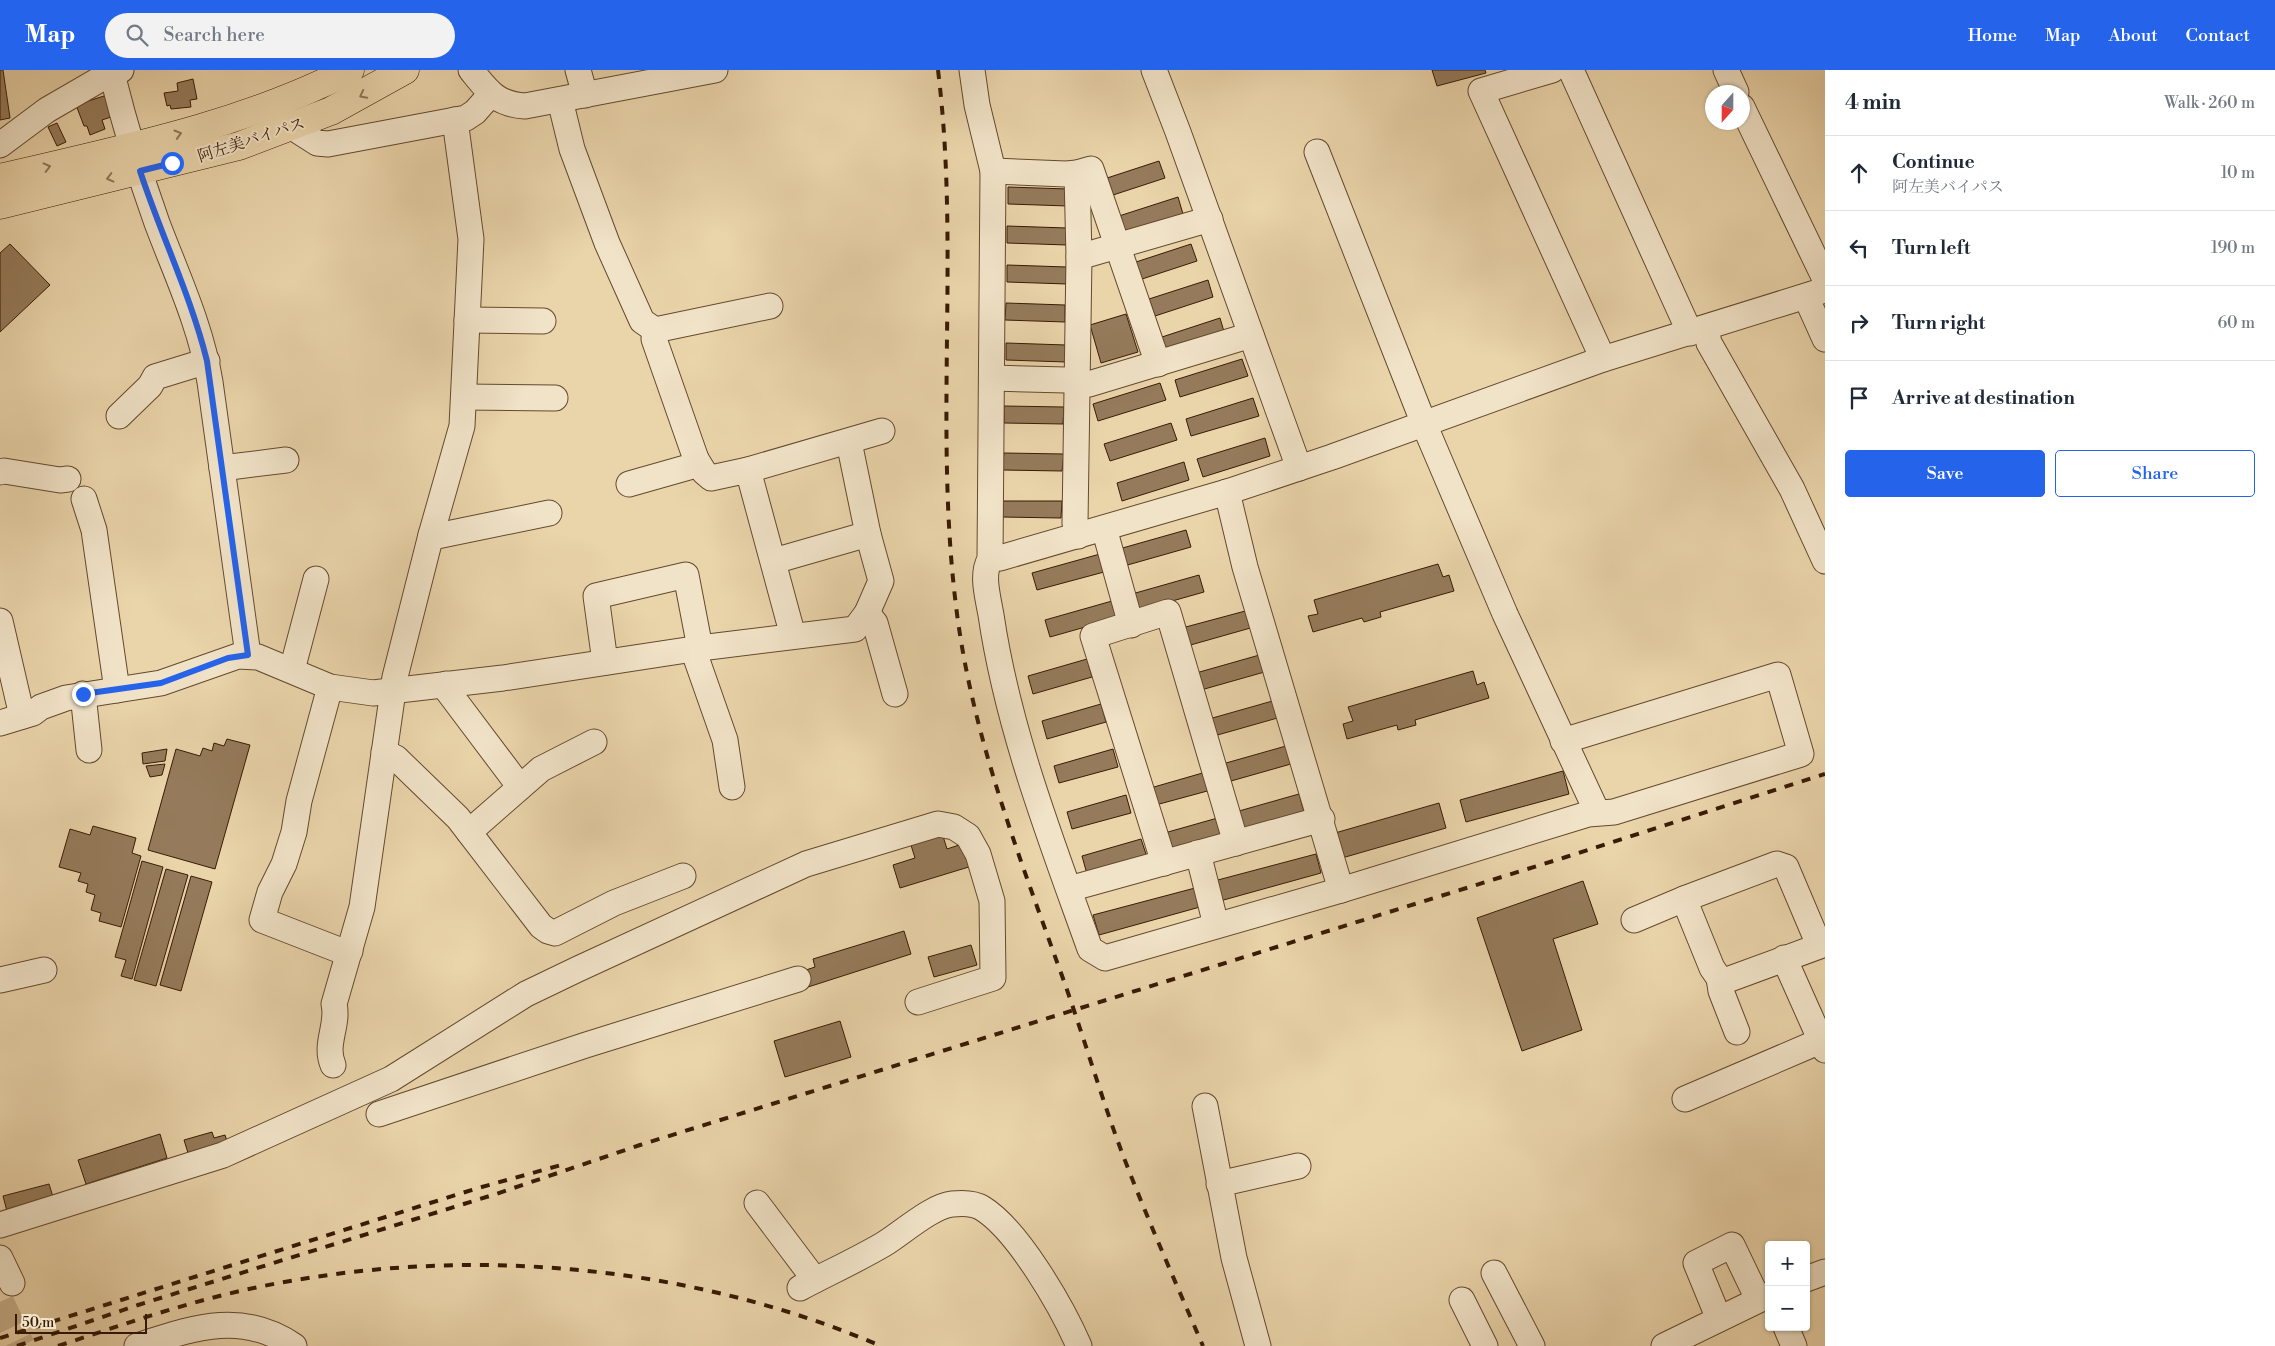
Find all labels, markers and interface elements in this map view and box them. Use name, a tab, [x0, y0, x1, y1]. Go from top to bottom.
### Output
search box	[105, 13, 455, 58]
text: Map	[25, 20, 75, 50]
icon: search	[123, 21, 151, 49]
text: Search here	[163, 23, 265, 47]
text: Home	[1968, 24, 2017, 47]
text: Map	[2045, 24, 2081, 47]
text: About	[2109, 24, 2158, 47]
text: Contact	[2186, 24, 2250, 47]
north arrow	[1705, 85, 1750, 130]
one-way arrow	[359, 89, 368, 99]
text: 4 min	[1845, 90, 1901, 116]
text: Walk · 260 m	[2164, 93, 2255, 113]
street label: 阿左美バイパス	[195, 113, 308, 167]
one-way arrow	[174, 130, 182, 140]
text: Continue	[1892, 150, 1975, 174]
route start	[161, 152, 184, 175]
icon: ahead	[1845, 159, 1873, 187]
one-way arrow	[43, 162, 52, 173]
text: 10 m	[2221, 163, 2255, 183]
one-way arrow	[106, 172, 115, 183]
text: 阿左美バイパス	[1892, 177, 2004, 197]
icon: left	[1845, 234, 1873, 262]
text: Turn left	[1892, 236, 1971, 260]
text: 190 m	[2211, 238, 2255, 258]
icon: right	[1845, 309, 1873, 337]
text: Turn right	[1892, 311, 1985, 335]
text: 60 m	[2217, 313, 2255, 333]
icon: arrive	[1845, 384, 1873, 412]
text: Arrive at destination	[1892, 386, 2075, 410]
button: Save	[1845, 450, 2045, 497]
button: Share	[2055, 450, 2255, 497]
route end	[72, 683, 95, 706]
map controls	[1765, 1241, 1810, 1331]
button: +	[1765, 1241, 1810, 1286]
button: −	[1765, 1286, 1810, 1331]
scale bar	[15, 1311, 148, 1334]
text: 50 m	[22, 1314, 54, 1332]

